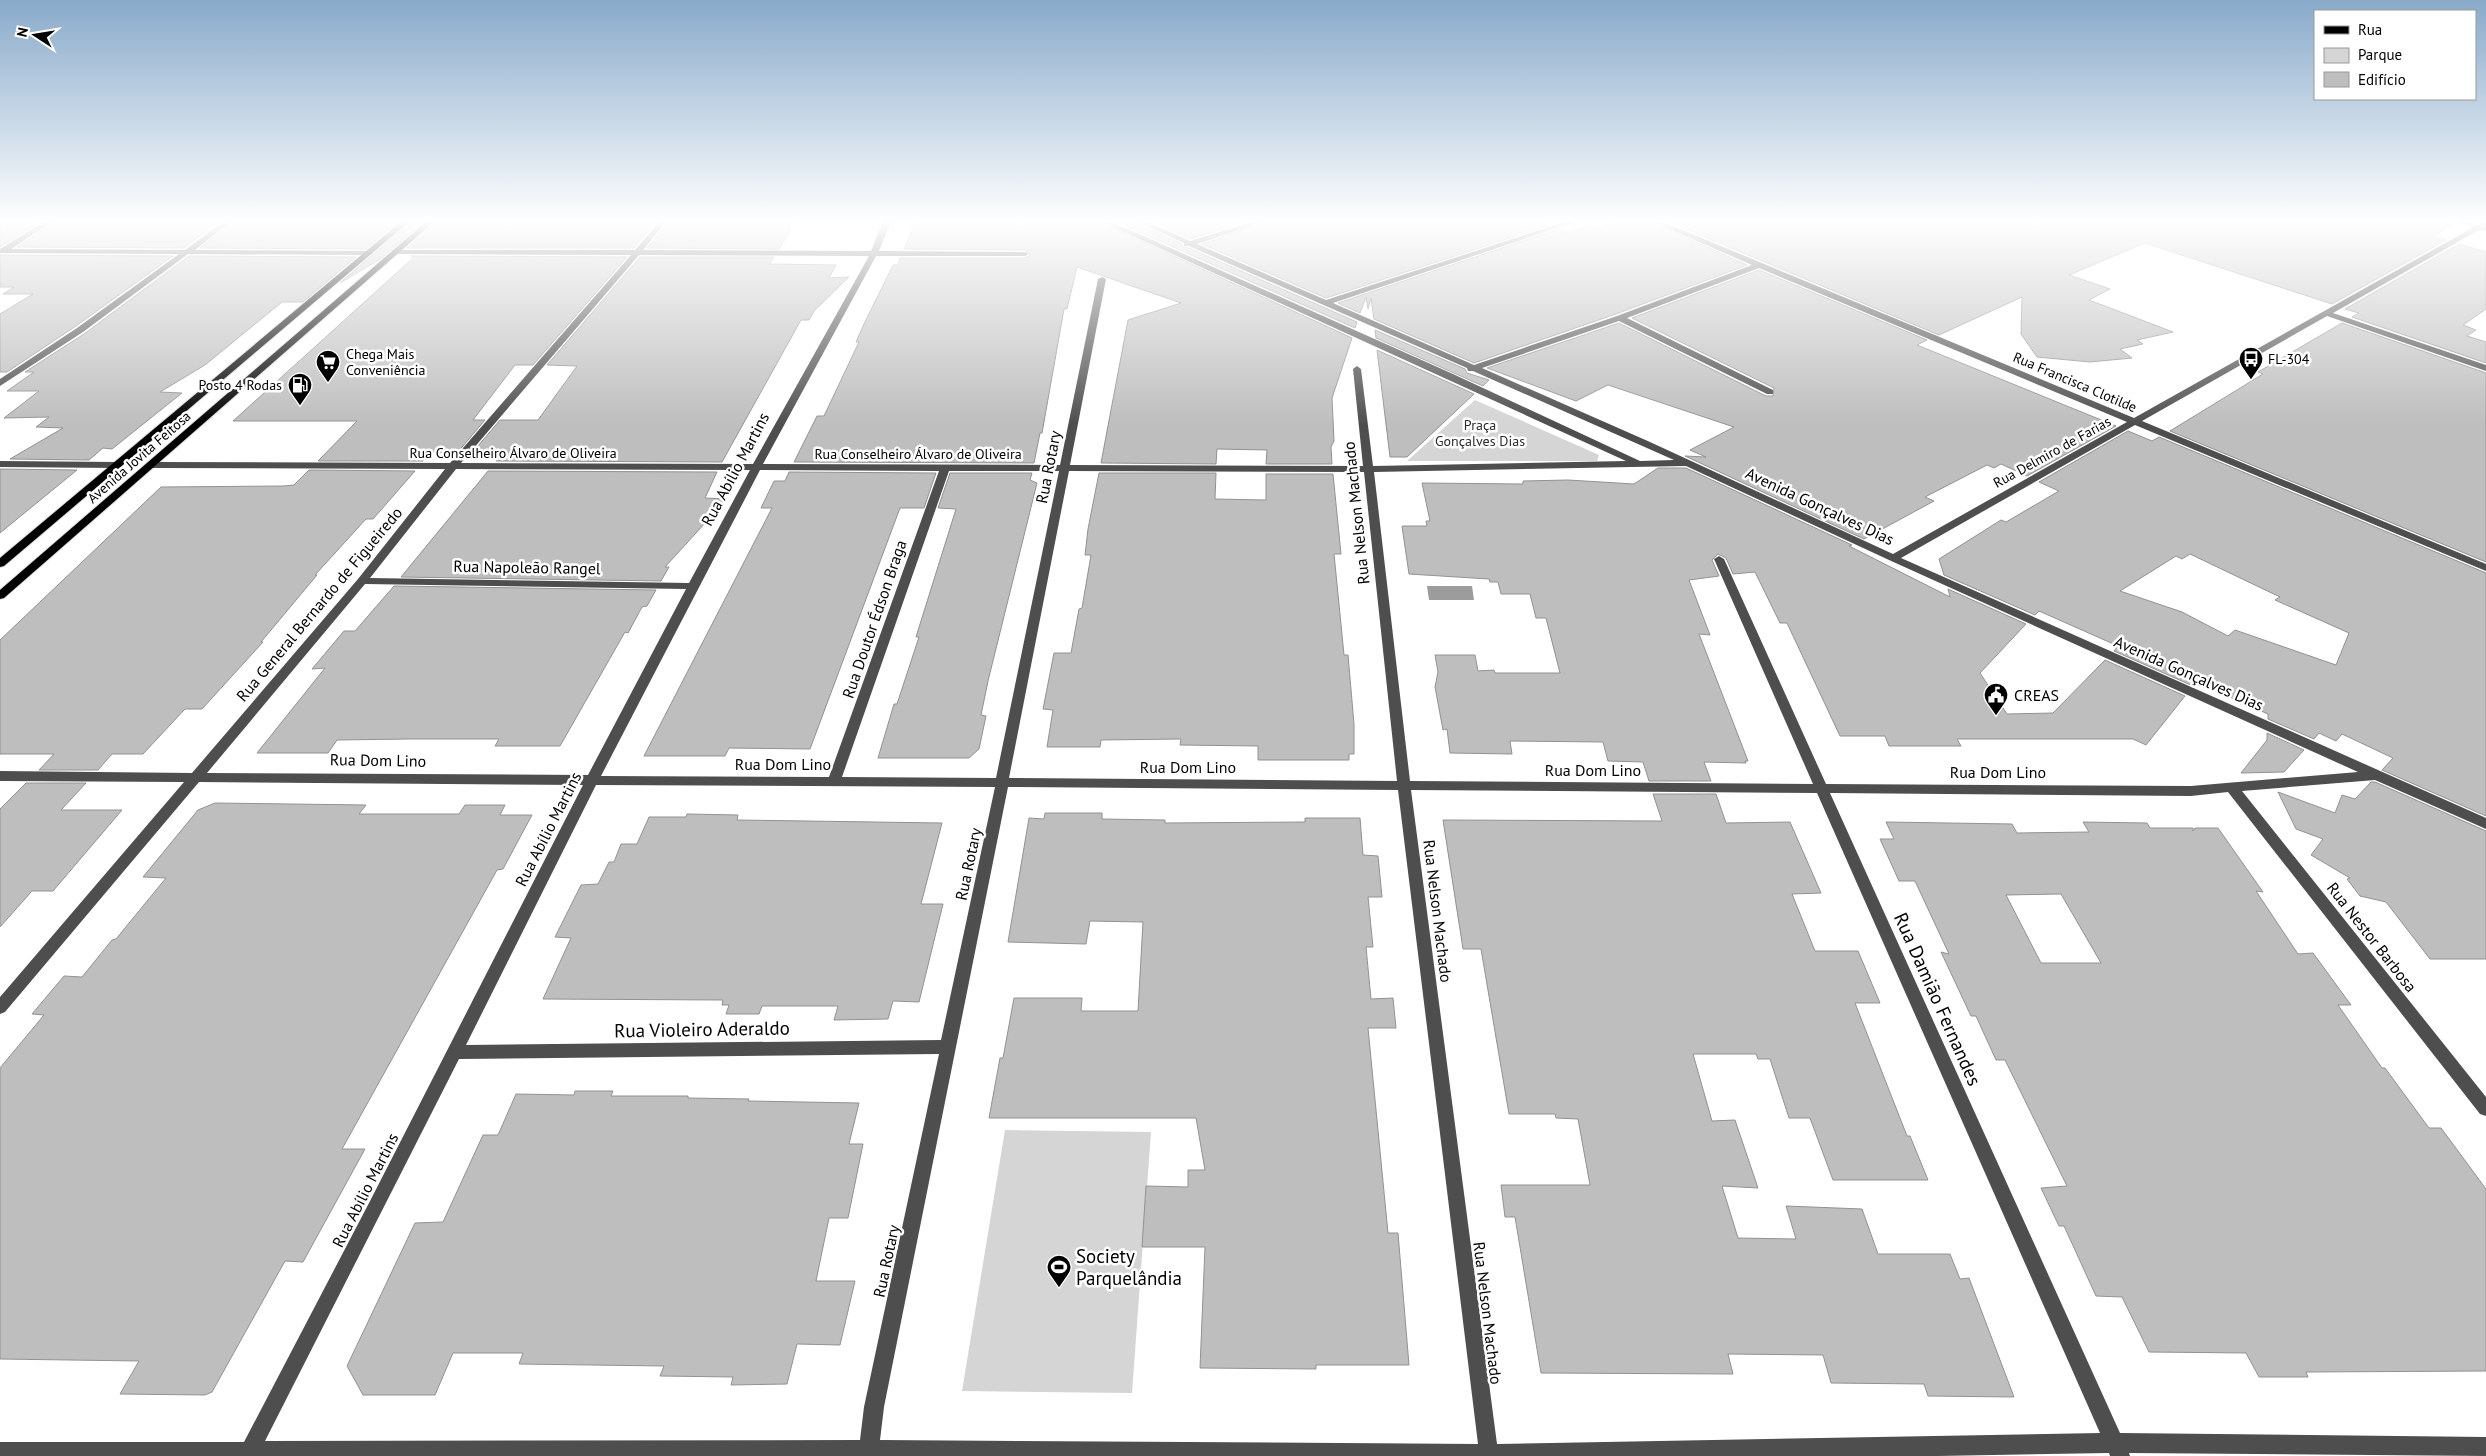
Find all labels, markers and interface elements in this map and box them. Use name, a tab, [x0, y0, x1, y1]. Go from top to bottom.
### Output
north arrow	[10, 10, 60, 60]
legend	[2314, 10, 2476, 100]
text: Rua	[2358, 20, 2382, 39]
text: N	[13, 26, 32, 39]
text: Parque	[2358, 45, 2402, 64]
text: Edifício	[2358, 70, 2406, 89]
place label: Chega Mais Conveniência	[346, 345, 426, 379]
bus stop icon: FL-304	[2238, 346, 2264, 380]
street label: Rua Francisca Clotilde	[2010, 348, 2140, 416]
supermarket icon: Chega Mais Conveniência	[315, 349, 341, 383]
place label: FL-304	[2268, 350, 2310, 368]
fuel station icon: Posto 4 Rodas	[287, 372, 313, 406]
place label: Posto 4 Rodas	[199, 376, 282, 394]
street label: Avenida Jovita Feitosa	[84, 407, 195, 507]
street label: Rua Abílio Martins	[697, 409, 773, 529]
street label: Rua Delmiro de Farias	[1990, 412, 2114, 492]
park label: Praça Gonçalves Dias	[1435, 416, 1525, 450]
street label: Rua Rotary	[1031, 428, 1065, 505]
street label: Rua Nelson Machado	[1339, 440, 1373, 586]
street label: Rua Conselheiro Álvaro de Oliveira	[409, 444, 617, 462]
street label: Rua Conselheiro Álvaro de Oliveira	[814, 445, 1022, 463]
street label: Avenida Gonçalves Dias	[1743, 463, 1898, 549]
street label: Rua General Bernardo de Figueiredo	[232, 503, 406, 705]
street label: Rua Doutor Édson Braga	[837, 537, 911, 701]
street label: Rua Napoleão Rangel	[453, 556, 601, 578]
street label: Avenida Gonçalves Dias	[2111, 631, 2267, 715]
public building icon: CREAS	[1983, 682, 2009, 716]
place label: CREAS	[2014, 685, 2059, 705]
street label: Rua Dom Lino	[330, 749, 426, 771]
street label: Rua Dom Lino	[735, 754, 831, 774]
street label: Rua Dom Lino	[1140, 757, 1236, 777]
street label: Rua Dom Lino	[1545, 760, 1641, 780]
street label: Rua Dom Lino	[1950, 762, 2046, 782]
street label: Rua Abílio Martins	[511, 768, 586, 889]
street label: Rua Rotary	[951, 825, 986, 902]
street label: Rua Nelson Machado	[1419, 838, 1457, 984]
street label: Rua Nestor Barbosa	[2323, 878, 2421, 996]
street label: Rua Damião Fernandes	[1889, 909, 1987, 1089]
street label: Rua Violeiro Aderaldo	[614, 1015, 790, 1043]
street label: Rua Abílio Martins	[328, 1129, 403, 1250]
street label: Rua Rotary	[869, 1222, 904, 1299]
street label: Rua Nelson Machado	[1469, 1240, 1507, 1386]
place label: Society Parquelândia	[1076, 1244, 1182, 1290]
sports icon: Society Parquelândia	[1046, 1254, 1072, 1288]

